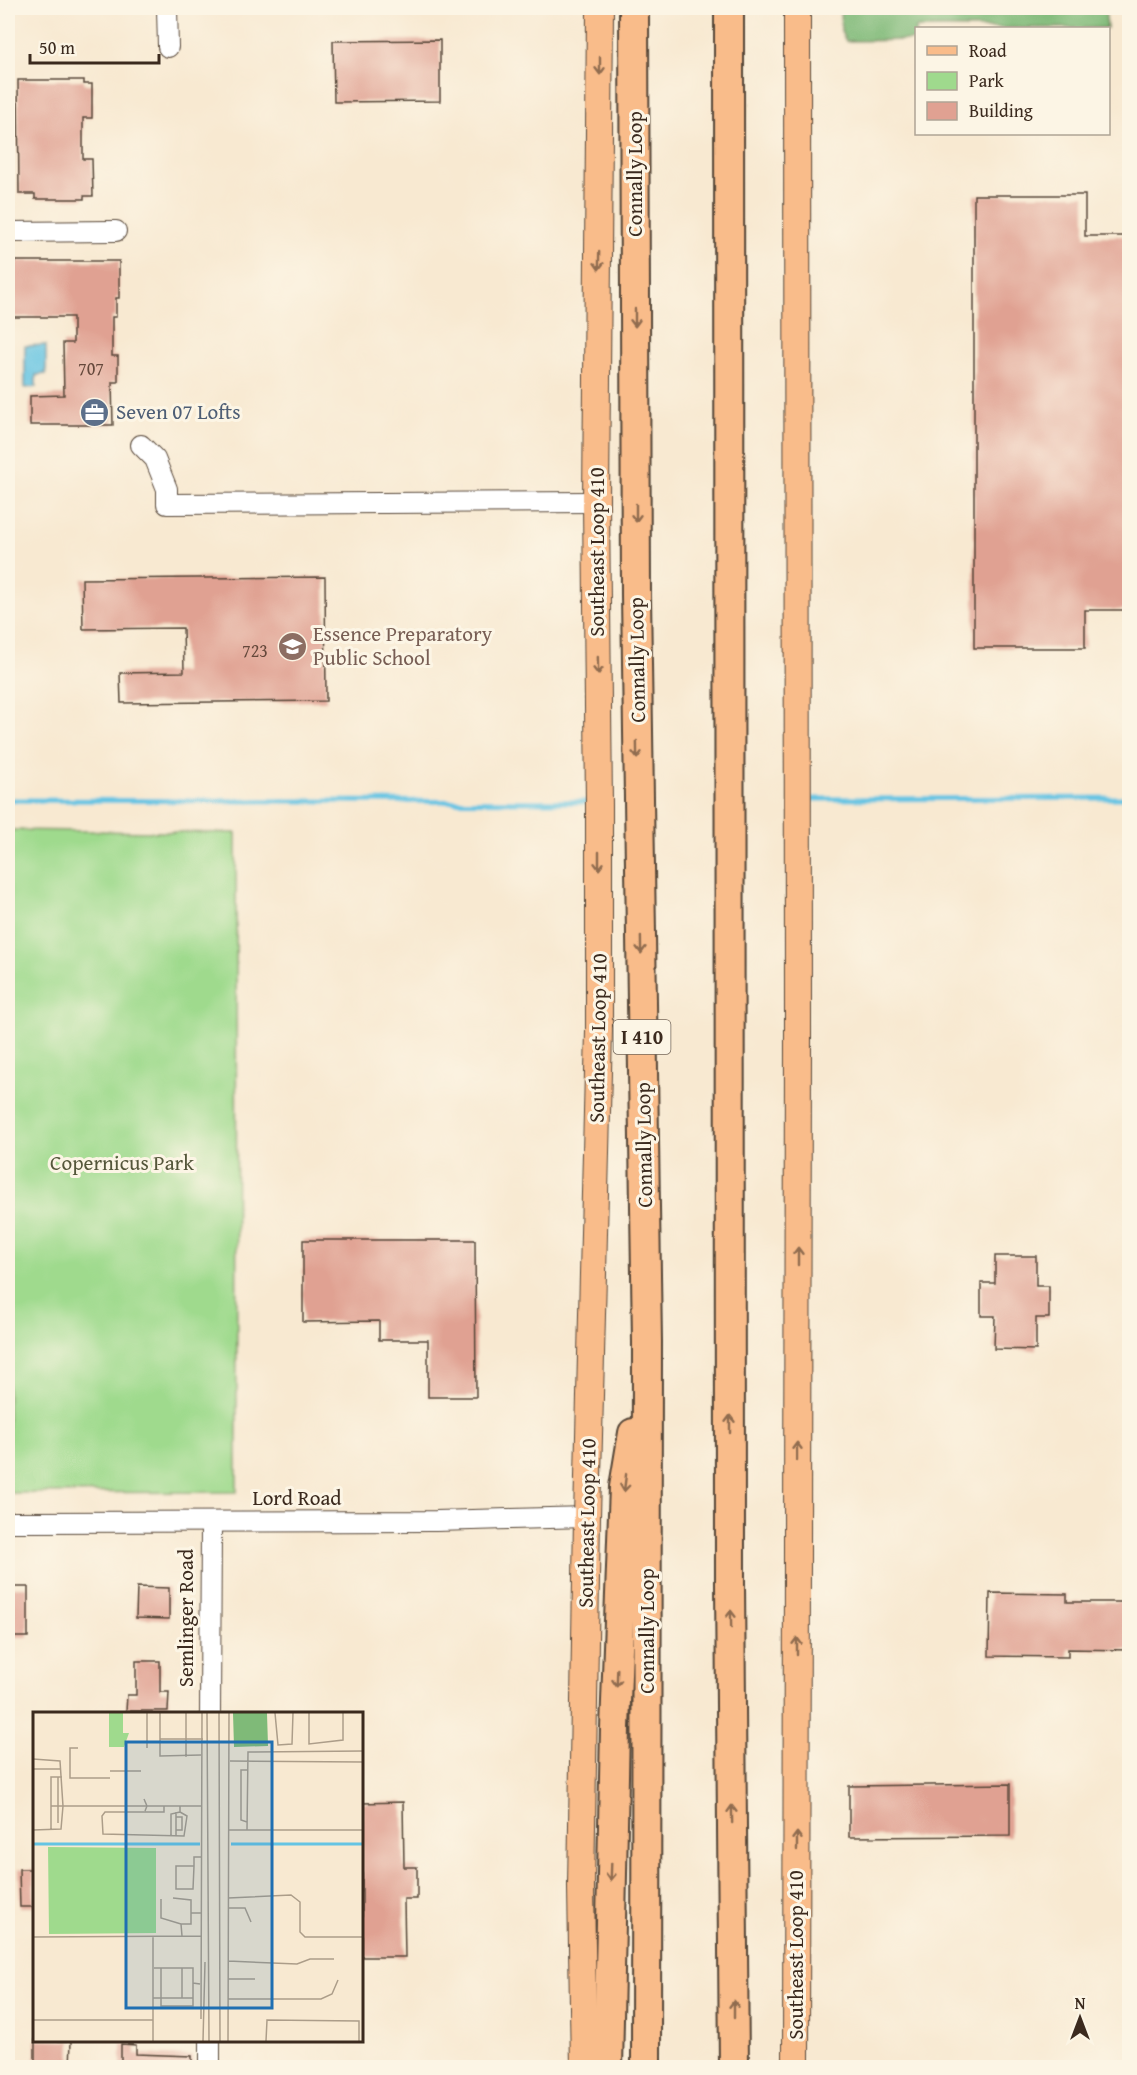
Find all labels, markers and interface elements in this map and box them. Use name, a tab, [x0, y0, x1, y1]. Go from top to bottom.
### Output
scale bar	[30, 27, 159, 65]
legend	[915, 27, 1110, 135]
text: 50 m	[39, 34, 75, 61]
text: Road	[969, 37, 1007, 64]
one-way arrow	[594, 55, 606, 75]
text: Park	[969, 67, 1005, 94]
text: Building	[969, 97, 1033, 124]
street label: Connally Loop	[619, 111, 650, 237]
one-way arrow	[593, 250, 604, 270]
one-way arrow	[629, 307, 641, 327]
house number: 707	[78, 355, 104, 382]
office icon: Seven 07 Lofts	[79, 396, 111, 428]
place label: Seven 07 Lofts	[116, 396, 241, 427]
street label: Southeast Loop 410	[581, 467, 612, 637]
one-way arrow	[630, 502, 642, 522]
street label: Connally Loop	[620, 597, 653, 723]
place label: Essence Preparatory Public School	[313, 618, 493, 673]
school or university icon: Essence Preparatory Public School	[276, 630, 308, 662]
house number: 723	[242, 637, 268, 664]
one-way arrow	[592, 655, 604, 675]
one-way arrow	[632, 739, 643, 759]
one-way arrow	[593, 850, 605, 870]
one-way arrow	[635, 934, 646, 954]
street label: Southeast Loop 410	[581, 953, 614, 1123]
road number: I 410	[614, 1020, 670, 1054]
street label: Connally Loop	[627, 1082, 660, 1208]
park label: Copernicus Park	[50, 1147, 194, 1178]
one-way arrow	[792, 1247, 804, 1267]
one-way arrow	[724, 1415, 736, 1435]
street label: Southeast Loop 410	[570, 1438, 603, 1608]
one-way arrow	[791, 1442, 803, 1462]
one-way arrow	[620, 1472, 631, 1492]
street label: Lord Road	[252, 1482, 342, 1513]
street label: Semlinger Road	[170, 1548, 201, 1687]
street label: Connally Loop	[631, 1568, 662, 1694]
one-way arrow	[725, 1610, 737, 1630]
one-way arrow	[791, 1637, 803, 1657]
one-way arrow	[611, 1667, 623, 1687]
inset map	[33, 1712, 363, 2042]
one-way arrow	[726, 1805, 738, 1825]
one-way arrow	[791, 1832, 802, 1852]
one-way arrow	[605, 1862, 617, 1882]
street label: Southeast Loop 410	[780, 1870, 811, 2040]
north arrow	[1050, 1988, 1110, 2048]
text: N	[1075, 1991, 1086, 2015]
one-way arrow	[728, 2000, 740, 2020]

